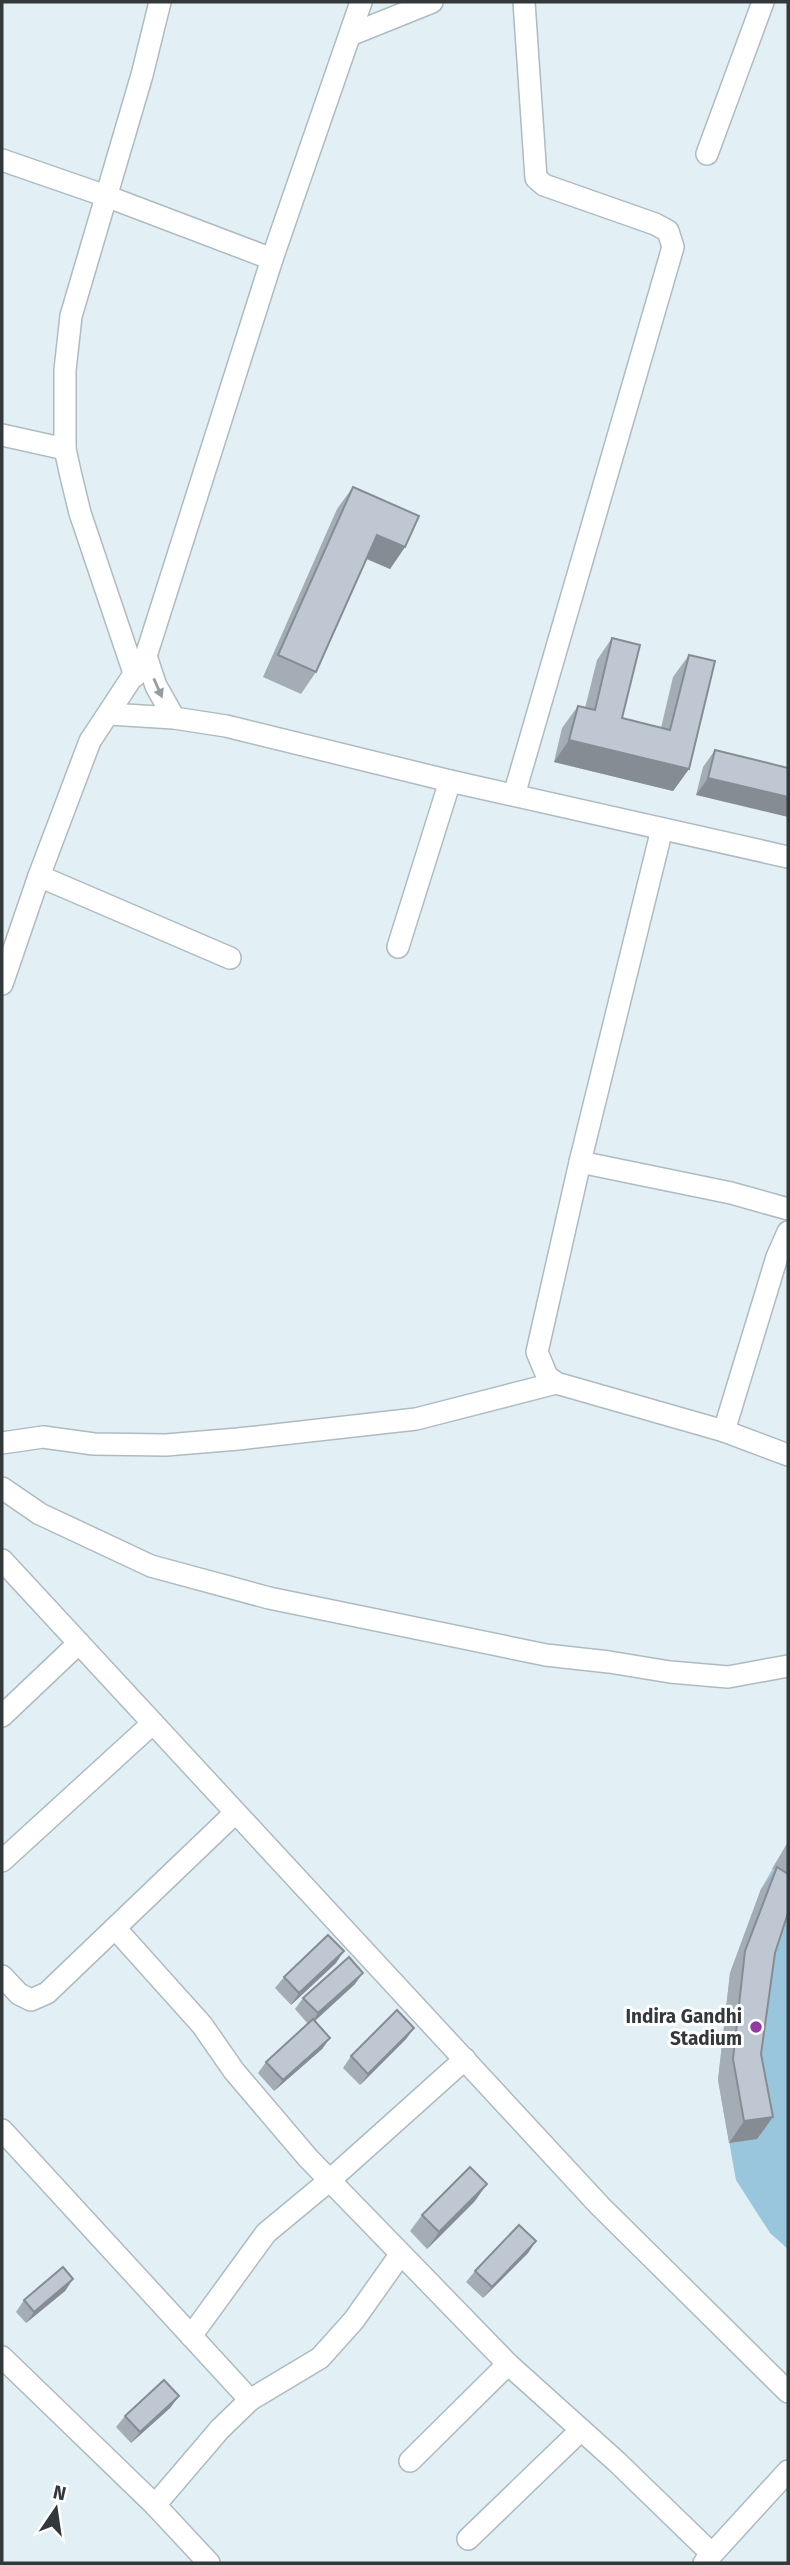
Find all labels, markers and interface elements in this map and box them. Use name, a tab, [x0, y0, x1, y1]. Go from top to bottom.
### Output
one-way arrow	[152, 678, 164, 698]
place label: Indira Gandhi Stadium	[625, 2005, 742, 2050]
marker: Indira Gandhi Stadium	[748, 2019, 764, 2035]
north arrow	[21, 2474, 91, 2544]
text: N	[51, 2480, 68, 2506]

